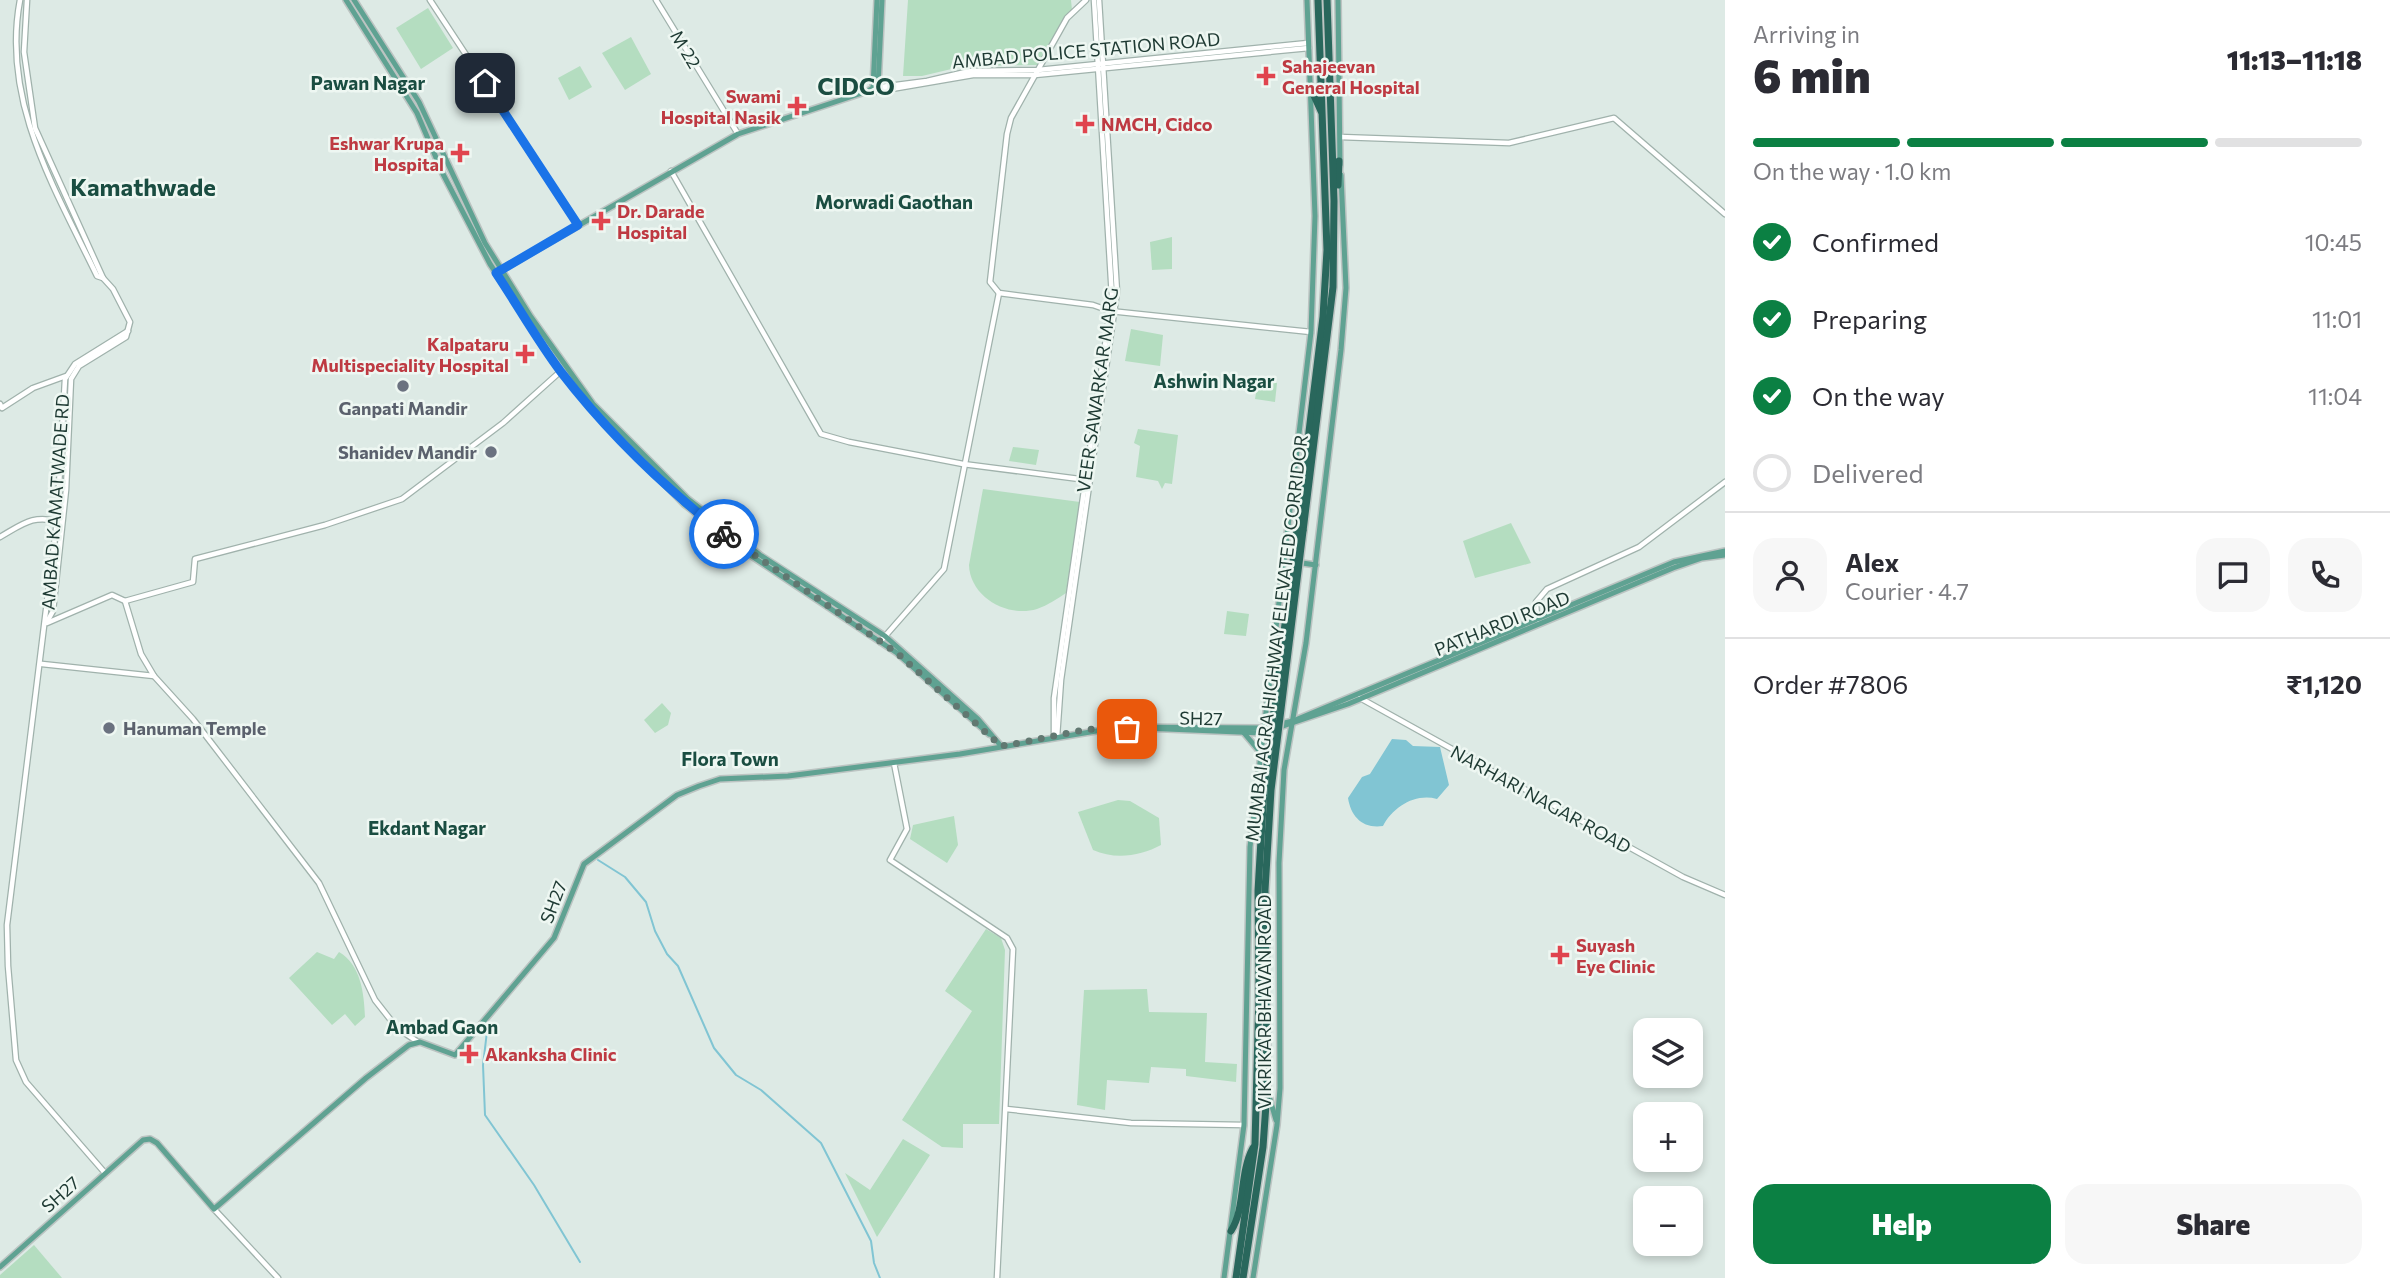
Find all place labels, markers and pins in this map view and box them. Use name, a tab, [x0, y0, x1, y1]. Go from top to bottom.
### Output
pin	[455, 53, 515, 113]
place label: Sahajeevan General Hospital	[1282, 55, 1420, 98]
marker: Sahajeevan General Hospital	[1256, 66, 1276, 86]
place label: Swami Hospital Nasik	[661, 85, 782, 128]
marker: Swami Hospital Nasik	[787, 96, 807, 116]
place label: NMCH, Cidco	[1101, 113, 1213, 135]
marker: NMCH, Cidco	[1075, 114, 1095, 134]
place label: Eshwar Krupa Hospital	[329, 132, 444, 175]
marker: Eshwar Krupa Hospital	[450, 143, 470, 163]
place label: Dr. Darade Hospital	[617, 200, 704, 243]
marker: Dr. Darade Hospital	[591, 211, 611, 231]
place label: Kalpataru Multispeciality Hospital	[311, 333, 509, 376]
marker: Kalpataru Multispeciality Hospital	[515, 344, 535, 364]
marker: Ganpati Mandir	[395, 378, 411, 394]
place label: Ganpati Mandir	[338, 397, 468, 419]
place label: Shanidev Mandir	[338, 441, 478, 463]
marker: Shanidev Mandir	[483, 444, 499, 460]
pin	[1097, 699, 1157, 759]
place label: Hanuman Temple	[123, 717, 266, 739]
marker: Hanuman Temple	[101, 720, 117, 736]
place label: Suyash Eye Clinic	[1576, 934, 1655, 977]
marker: Suyash Eye Clinic	[1550, 945, 1570, 965]
place label: Akanksha Clinic	[485, 1043, 617, 1065]
marker: Akanksha Clinic	[459, 1044, 479, 1064]

